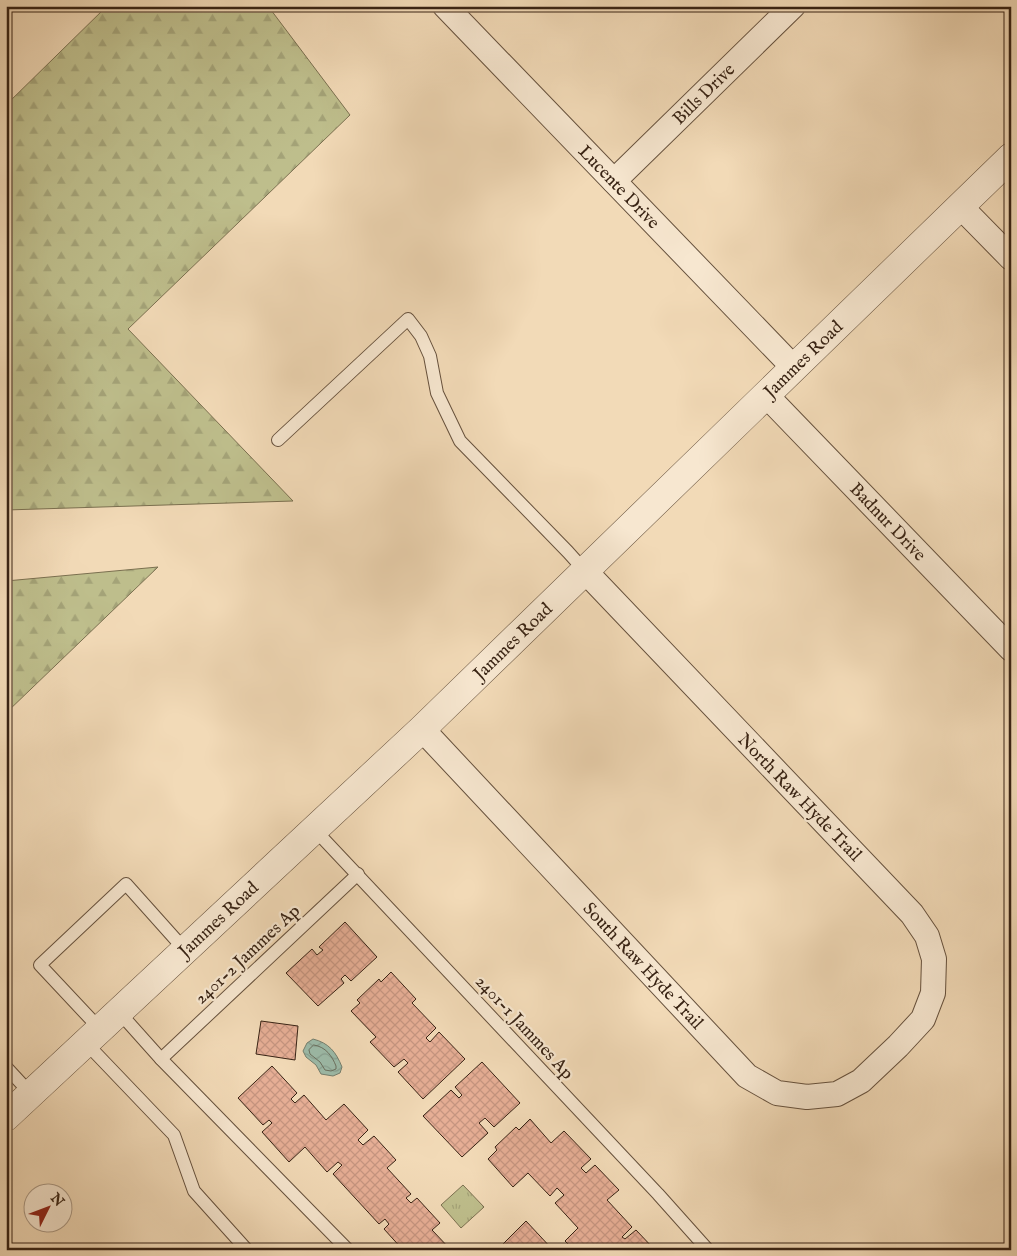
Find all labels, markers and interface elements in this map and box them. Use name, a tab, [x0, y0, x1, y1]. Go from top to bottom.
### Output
street label: Bills Drive	[668, 59, 741, 130]
street label: Lucente Drive	[572, 141, 664, 235]
street label: Jammes Road	[758, 316, 849, 405]
street label: Badnur Drive	[844, 479, 930, 567]
street label: Jammes Road	[468, 598, 558, 687]
street label: North Raw Hyde Trail	[732, 729, 866, 867]
street label: Jammes Road	[173, 877, 264, 965]
street label: South Raw Hyde Trail	[577, 898, 708, 1035]
street label: 2401-2 Jammes Ap	[190, 900, 306, 1010]
street label: 2401-1 Jammes Ap	[470, 971, 578, 1085]
north arrow	[22, 1184, 72, 1234]
text: N	[46, 1189, 68, 1210]

